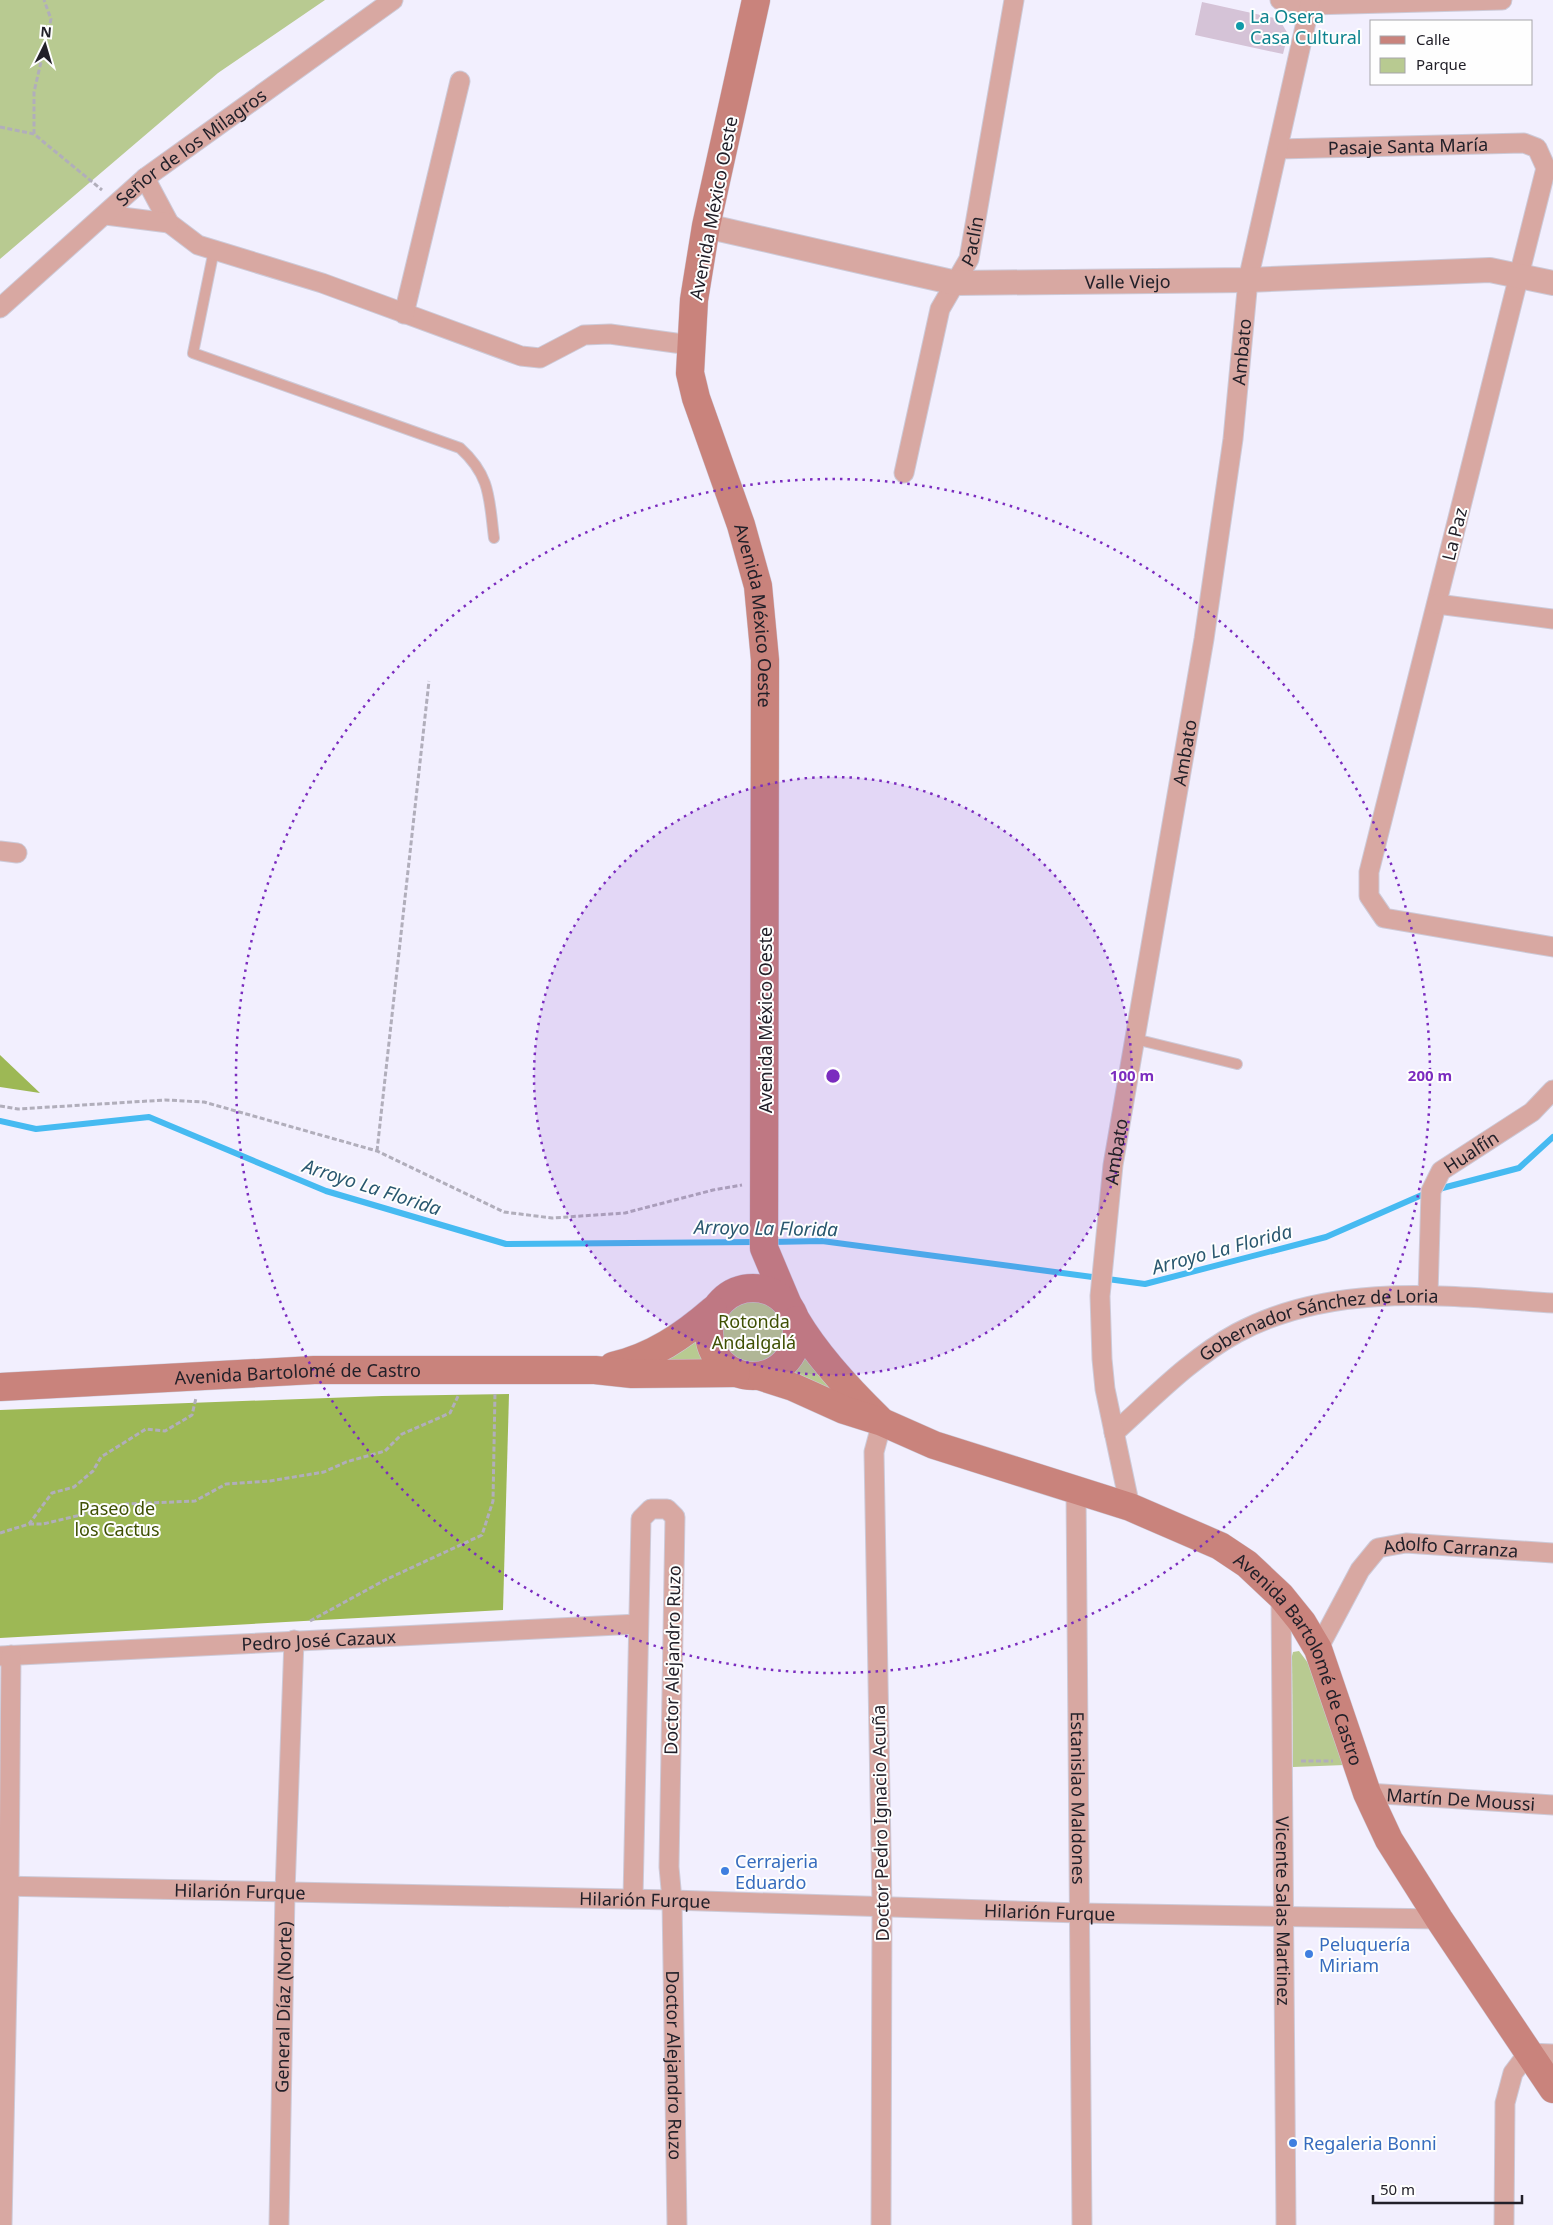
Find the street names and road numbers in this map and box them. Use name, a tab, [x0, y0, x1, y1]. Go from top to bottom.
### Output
street label: Señor de los Milagros	[110, 83, 271, 211]
street label: Avenida México Oeste	[683, 114, 743, 302]
street label: Pasaje Santa María	[1328, 132, 1488, 160]
street label: Paclín	[955, 214, 988, 271]
street label: Valle Viejo	[1085, 269, 1171, 294]
street label: Ambato	[1226, 317, 1256, 386]
street label: La Paz	[1436, 505, 1472, 563]
street label: Avenida México Oeste	[729, 521, 777, 708]
street label: Ambato	[1167, 718, 1202, 788]
street label: Avenida México Oeste	[753, 927, 777, 1113]
street label: Ambato	[1099, 1117, 1133, 1186]
street label: Hualfín	[1439, 1125, 1503, 1178]
street label: Gobernador Sánchez de Loria	[1194, 1283, 1439, 1366]
street label: Avenida Bartolomé de Castro	[174, 1358, 421, 1390]
street label: Adolfo Carranza	[1381, 1531, 1519, 1563]
street label: Avenida Bartolomé de Castro	[1230, 1547, 1369, 1769]
street label: Doctor Alejandro Ruzo	[658, 1565, 686, 1755]
street label: Pedro José Cazaux	[241, 1624, 397, 1656]
street label: Doctor Pedro Ignacio Acuña	[866, 1704, 894, 1942]
street label: Estanislao Maldones	[1066, 1711, 1091, 1885]
street label: Martín De Moussi	[1386, 1782, 1536, 1816]
street label: Vicente Salas Martinez	[1271, 1816, 1296, 2006]
street label: Hilarión Furque	[174, 1878, 306, 1904]
street label: Hilarión Furque	[579, 1886, 711, 1913]
street label: Hilarión Furque	[984, 1898, 1116, 1926]
street label: General Díaz (Norte)	[269, 1921, 296, 2093]
street label: Doctor Alejandro Ruzo	[661, 1970, 688, 2160]

